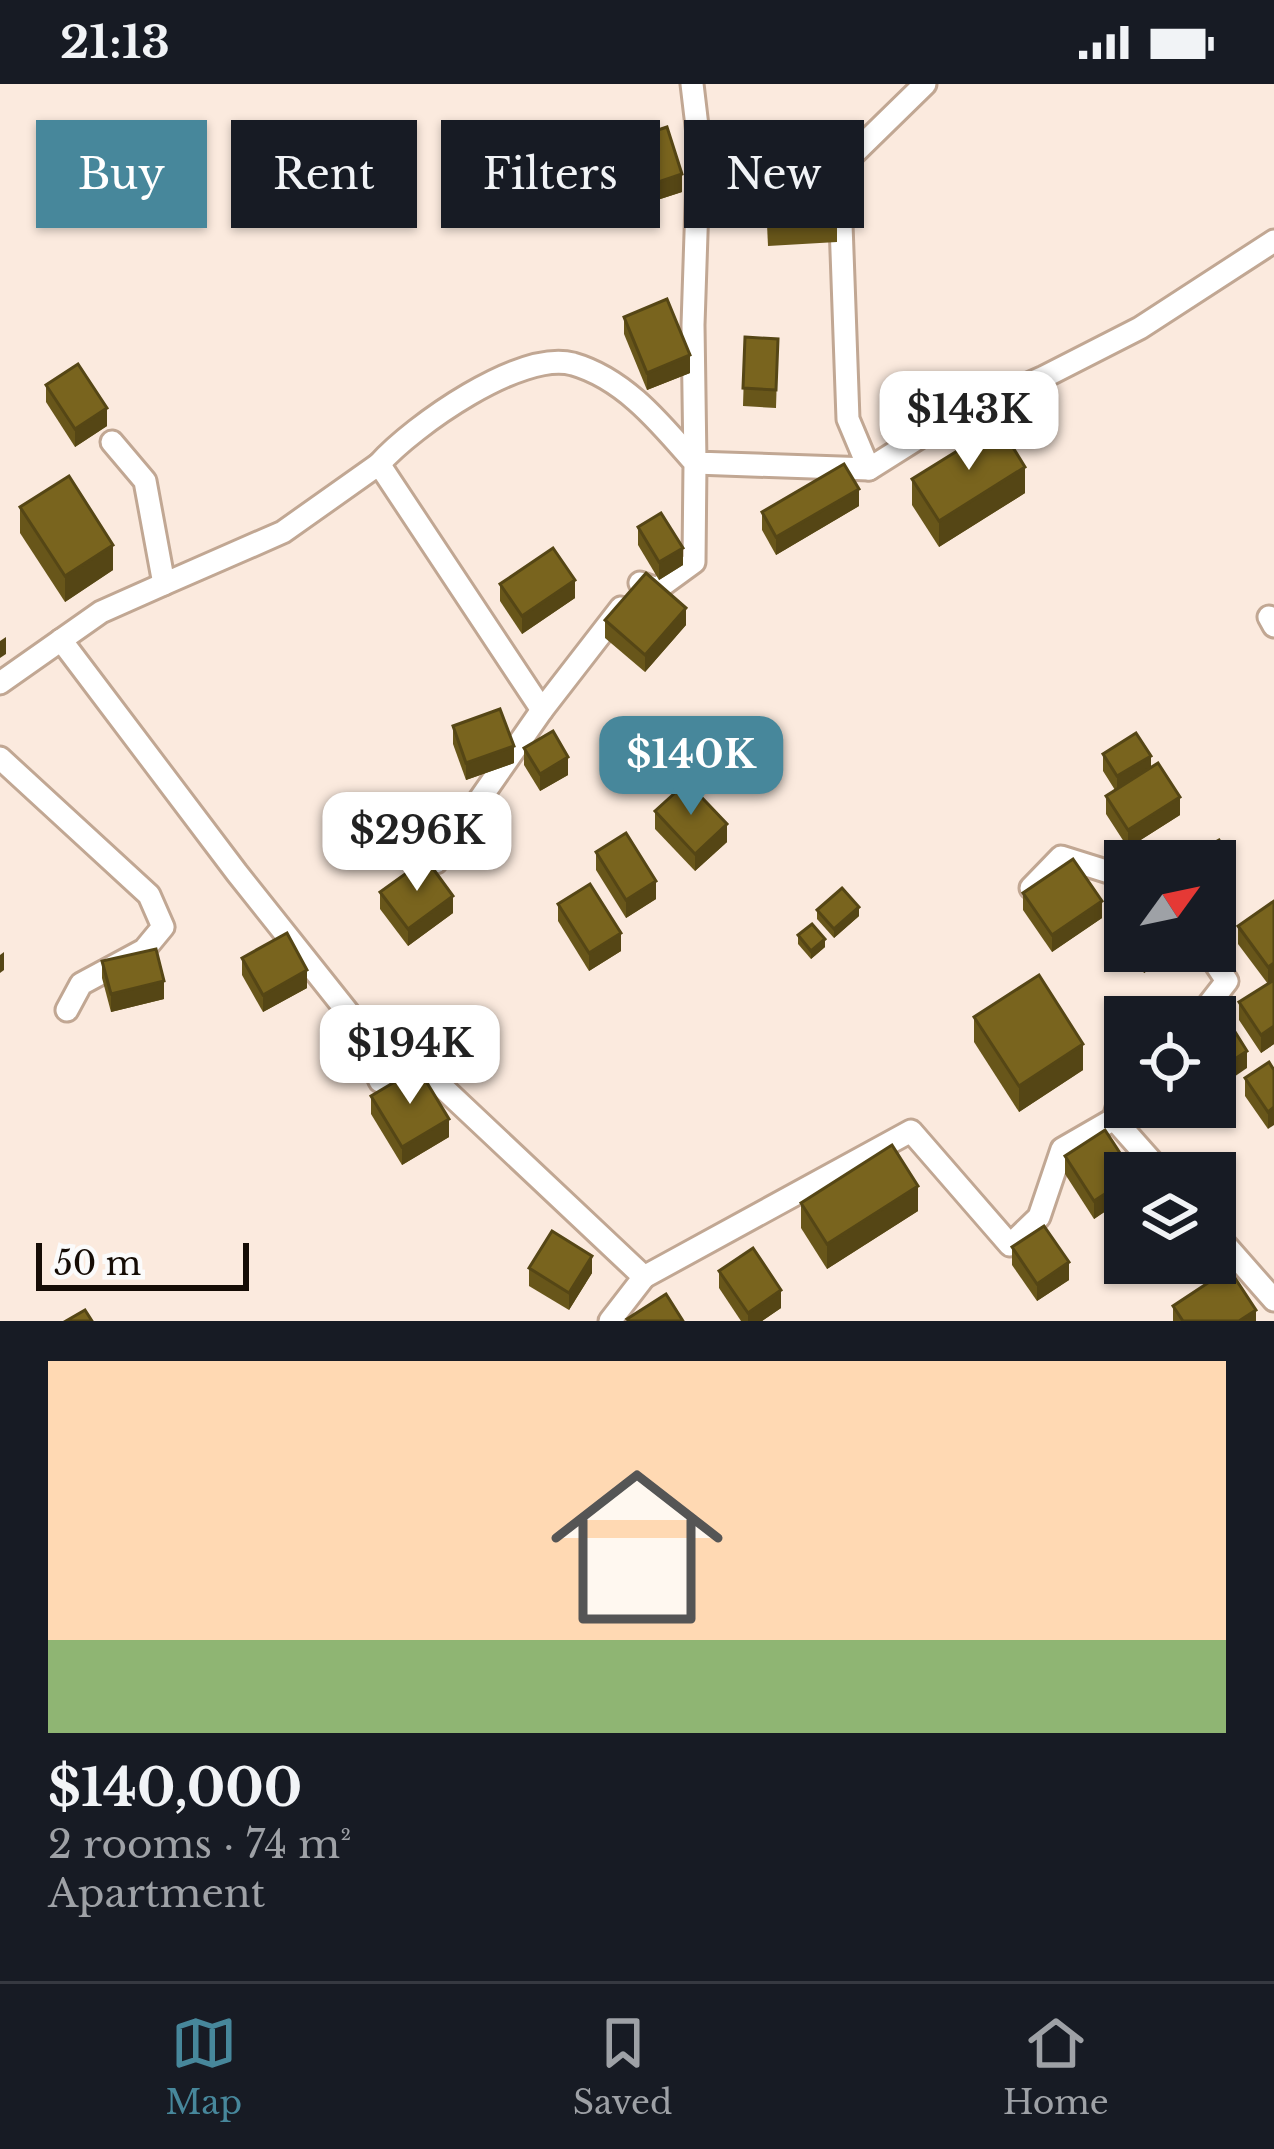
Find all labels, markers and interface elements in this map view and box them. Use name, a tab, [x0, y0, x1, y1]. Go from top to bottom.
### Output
text: 21:13	[60, 14, 170, 70]
chip: Buy	[36, 120, 207, 228]
chip: Rent	[231, 120, 417, 228]
chip: Filters	[441, 120, 660, 228]
chip: New	[684, 120, 864, 228]
pin: $143K	[885, 371, 1053, 473]
text: $143K	[907, 385, 1031, 434]
pin: $140K	[607, 716, 775, 818]
text: $140K	[626, 730, 756, 779]
pin: $296K	[333, 792, 501, 894]
text: $296K	[349, 806, 485, 855]
north arrow	[1104, 840, 1236, 972]
map controls	[1104, 840, 1236, 1284]
button: locate	[1104, 996, 1236, 1128]
pin: $194K	[326, 1005, 494, 1107]
text: $194K	[347, 1019, 473, 1068]
button: layers	[1104, 1152, 1236, 1284]
scale bar	[36, 1237, 249, 1290]
text: 50 m	[54, 1243, 141, 1284]
icon: home	[529, 1439, 745, 1655]
text: $140,000	[48, 1757, 302, 1820]
text: 2 rooms · 74 m²	[48, 1820, 351, 1869]
text: Apartment	[48, 1869, 265, 1918]
tab: Map	[165, 2010, 242, 2123]
tab: Saved	[573, 2010, 672, 2123]
tab: Home	[1003, 2010, 1109, 2123]

